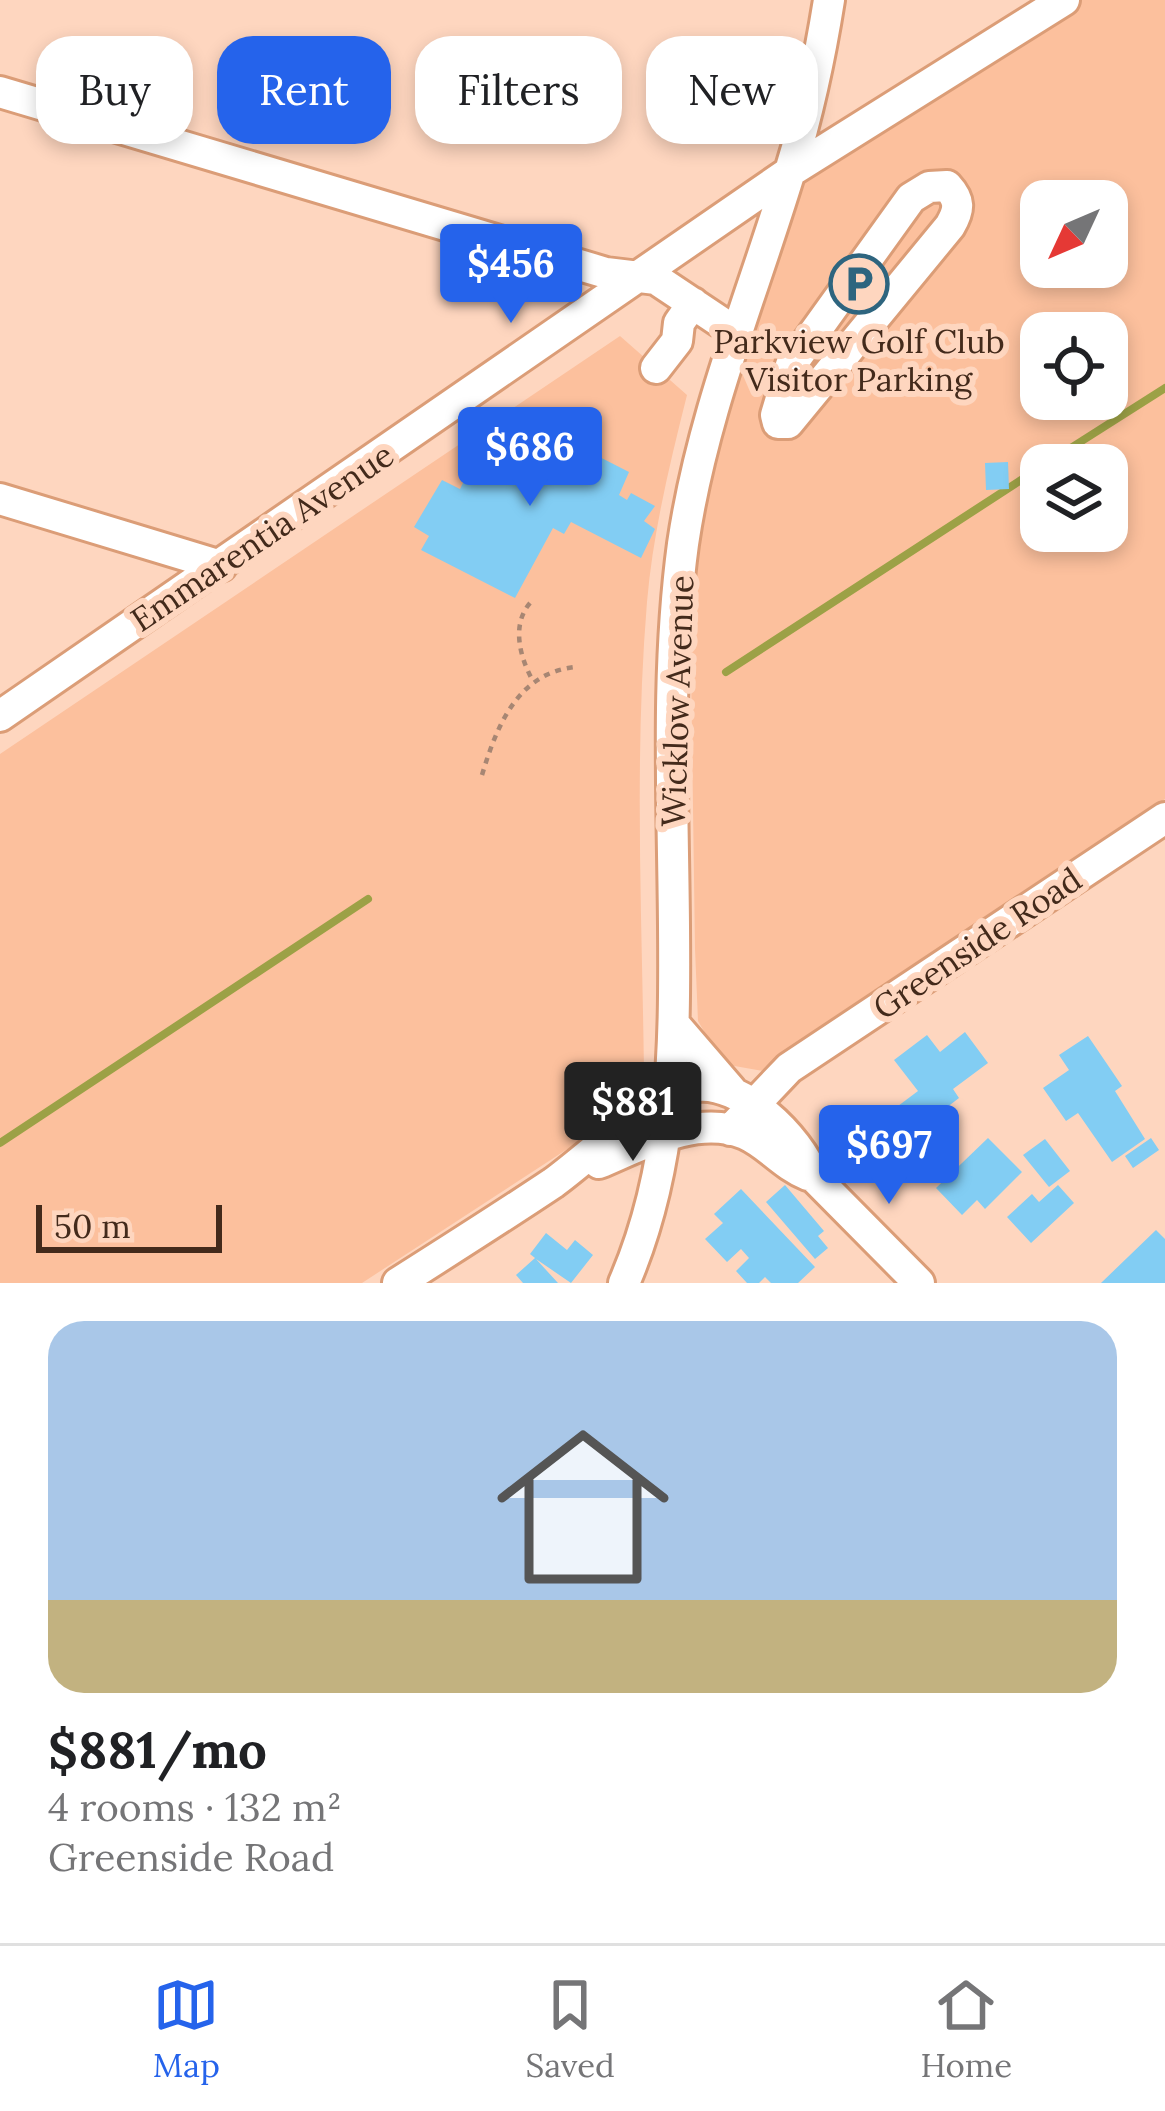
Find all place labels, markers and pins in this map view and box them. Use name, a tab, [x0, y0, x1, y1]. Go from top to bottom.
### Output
pin: $456	[440, 224, 582, 326]
parking icon: Parkview Golf Club Visitor Parking	[828, 253, 890, 315]
place label: Parkview Golf Club Visitor Parking	[713, 320, 1005, 400]
pin: $686	[459, 407, 601, 509]
pin: $881	[562, 1062, 704, 1164]
pin: $697	[818, 1105, 960, 1207]

